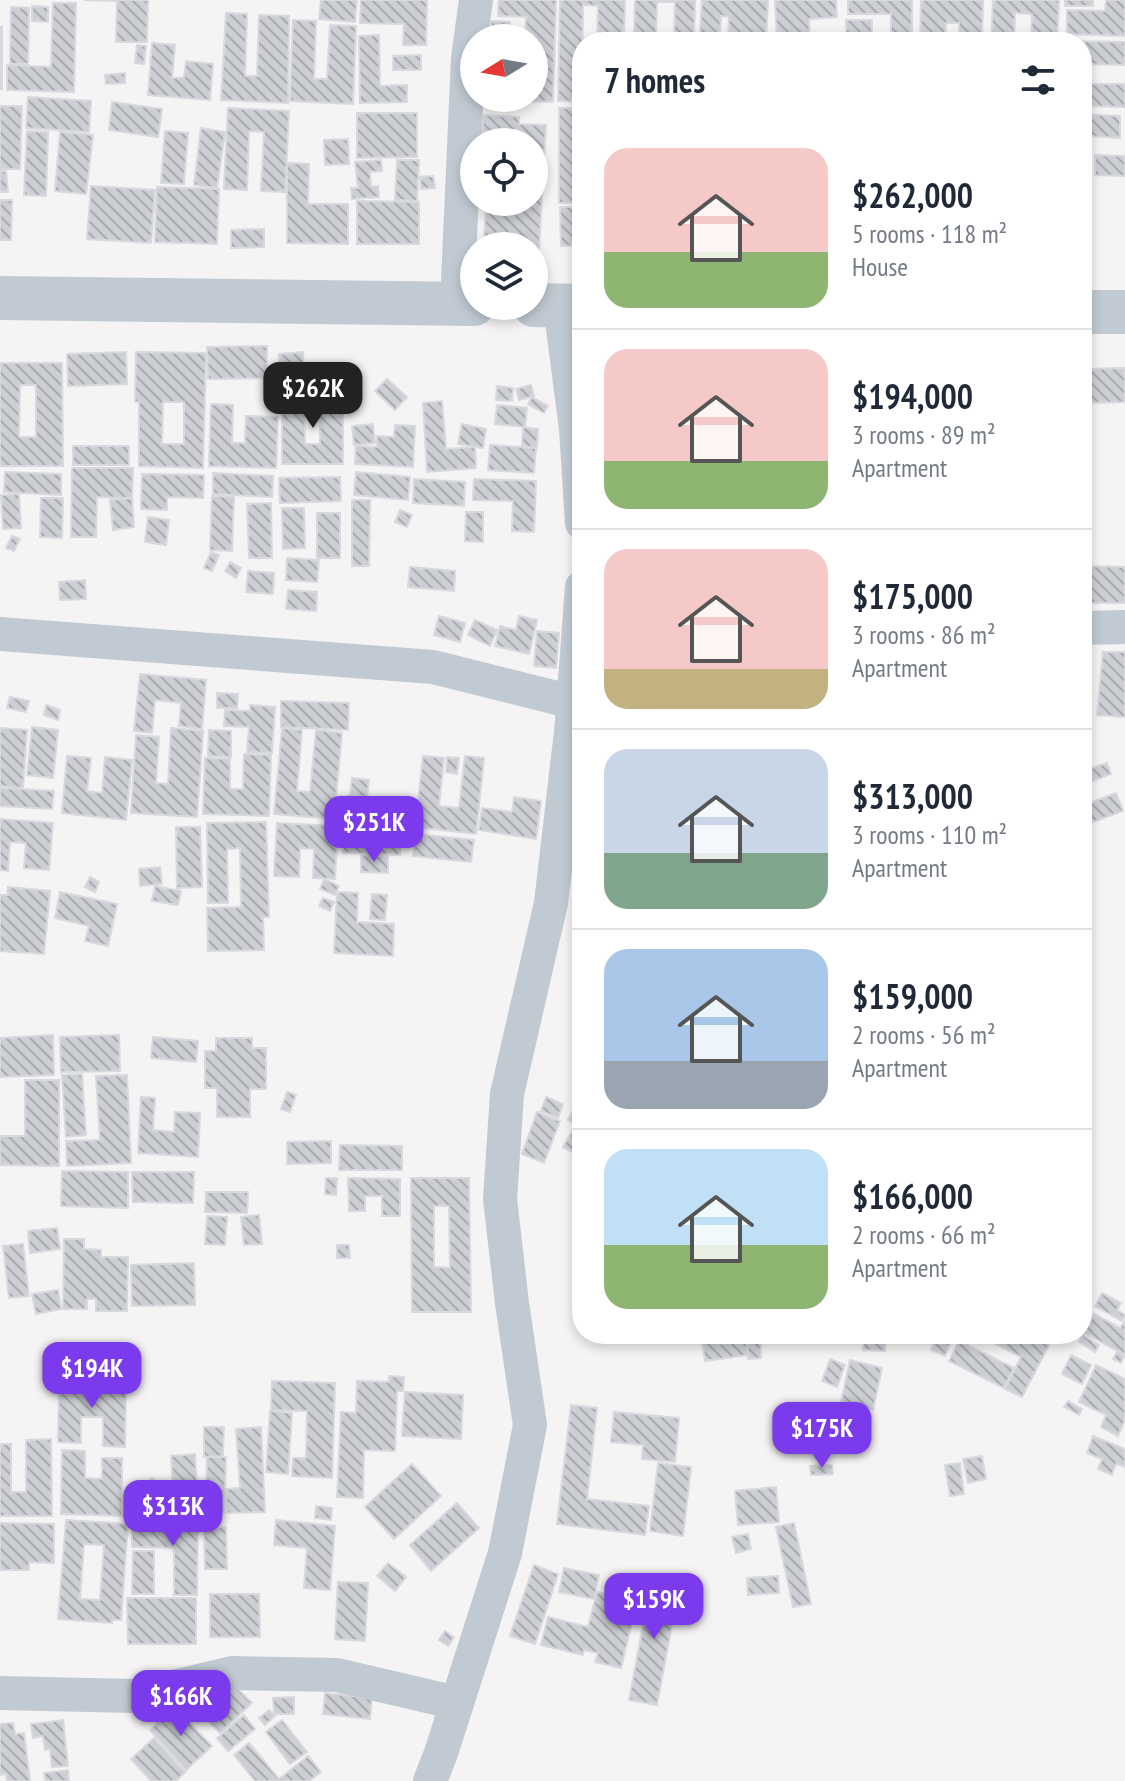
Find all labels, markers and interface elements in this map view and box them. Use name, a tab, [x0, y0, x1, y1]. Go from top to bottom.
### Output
north arrow	[460, 24, 548, 112]
map controls	[460, 24, 548, 320]
text: 7 homes	[604, 58, 705, 102]
icon: filters	[1016, 58, 1060, 102]
button: locate	[460, 128, 548, 216]
text: $262,000	[852, 173, 973, 217]
icon: home	[668, 180, 764, 276]
text: 5 rooms · 118 m²	[852, 217, 1007, 250]
button: layers	[460, 232, 548, 320]
text: House	[852, 250, 908, 283]
pin: $262K	[257, 362, 369, 430]
text: $262K	[281, 371, 345, 404]
text: $194,000	[852, 374, 973, 418]
icon: home	[668, 381, 764, 477]
text: 3 rooms · 89 m²	[852, 418, 996, 451]
text: Apartment	[852, 451, 947, 484]
text: $175,000	[852, 574, 973, 618]
icon: home	[668, 581, 764, 677]
text: 3 rooms · 86 m²	[852, 618, 996, 651]
text: Apartment	[852, 651, 947, 684]
text: $313,000	[852, 774, 973, 818]
icon: home	[668, 781, 764, 877]
pin: $251K	[318, 796, 430, 864]
text: $251K	[342, 805, 406, 838]
text: 3 rooms · 110 m²	[852, 818, 1007, 851]
text: Apartment	[852, 851, 947, 884]
text: $159,000	[852, 974, 973, 1018]
icon: home	[668, 981, 764, 1077]
text: 2 rooms · 56 m²	[852, 1018, 996, 1051]
text: Apartment	[852, 1051, 947, 1084]
text: $166,000	[852, 1174, 973, 1218]
icon: home	[668, 1181, 764, 1277]
text: 2 rooms · 66 m²	[852, 1218, 996, 1251]
text: Apartment	[852, 1251, 947, 1284]
pin: $194K	[36, 1342, 148, 1410]
text: $194K	[60, 1351, 124, 1384]
pin: $175K	[766, 1402, 878, 1470]
text: $175K	[790, 1411, 854, 1444]
pin: $313K	[117, 1480, 229, 1548]
text: $313K	[141, 1489, 205, 1522]
pin: $159K	[598, 1573, 710, 1641]
text: $159K	[622, 1582, 686, 1615]
pin: $166K	[125, 1670, 237, 1738]
text: $166K	[149, 1679, 213, 1712]

